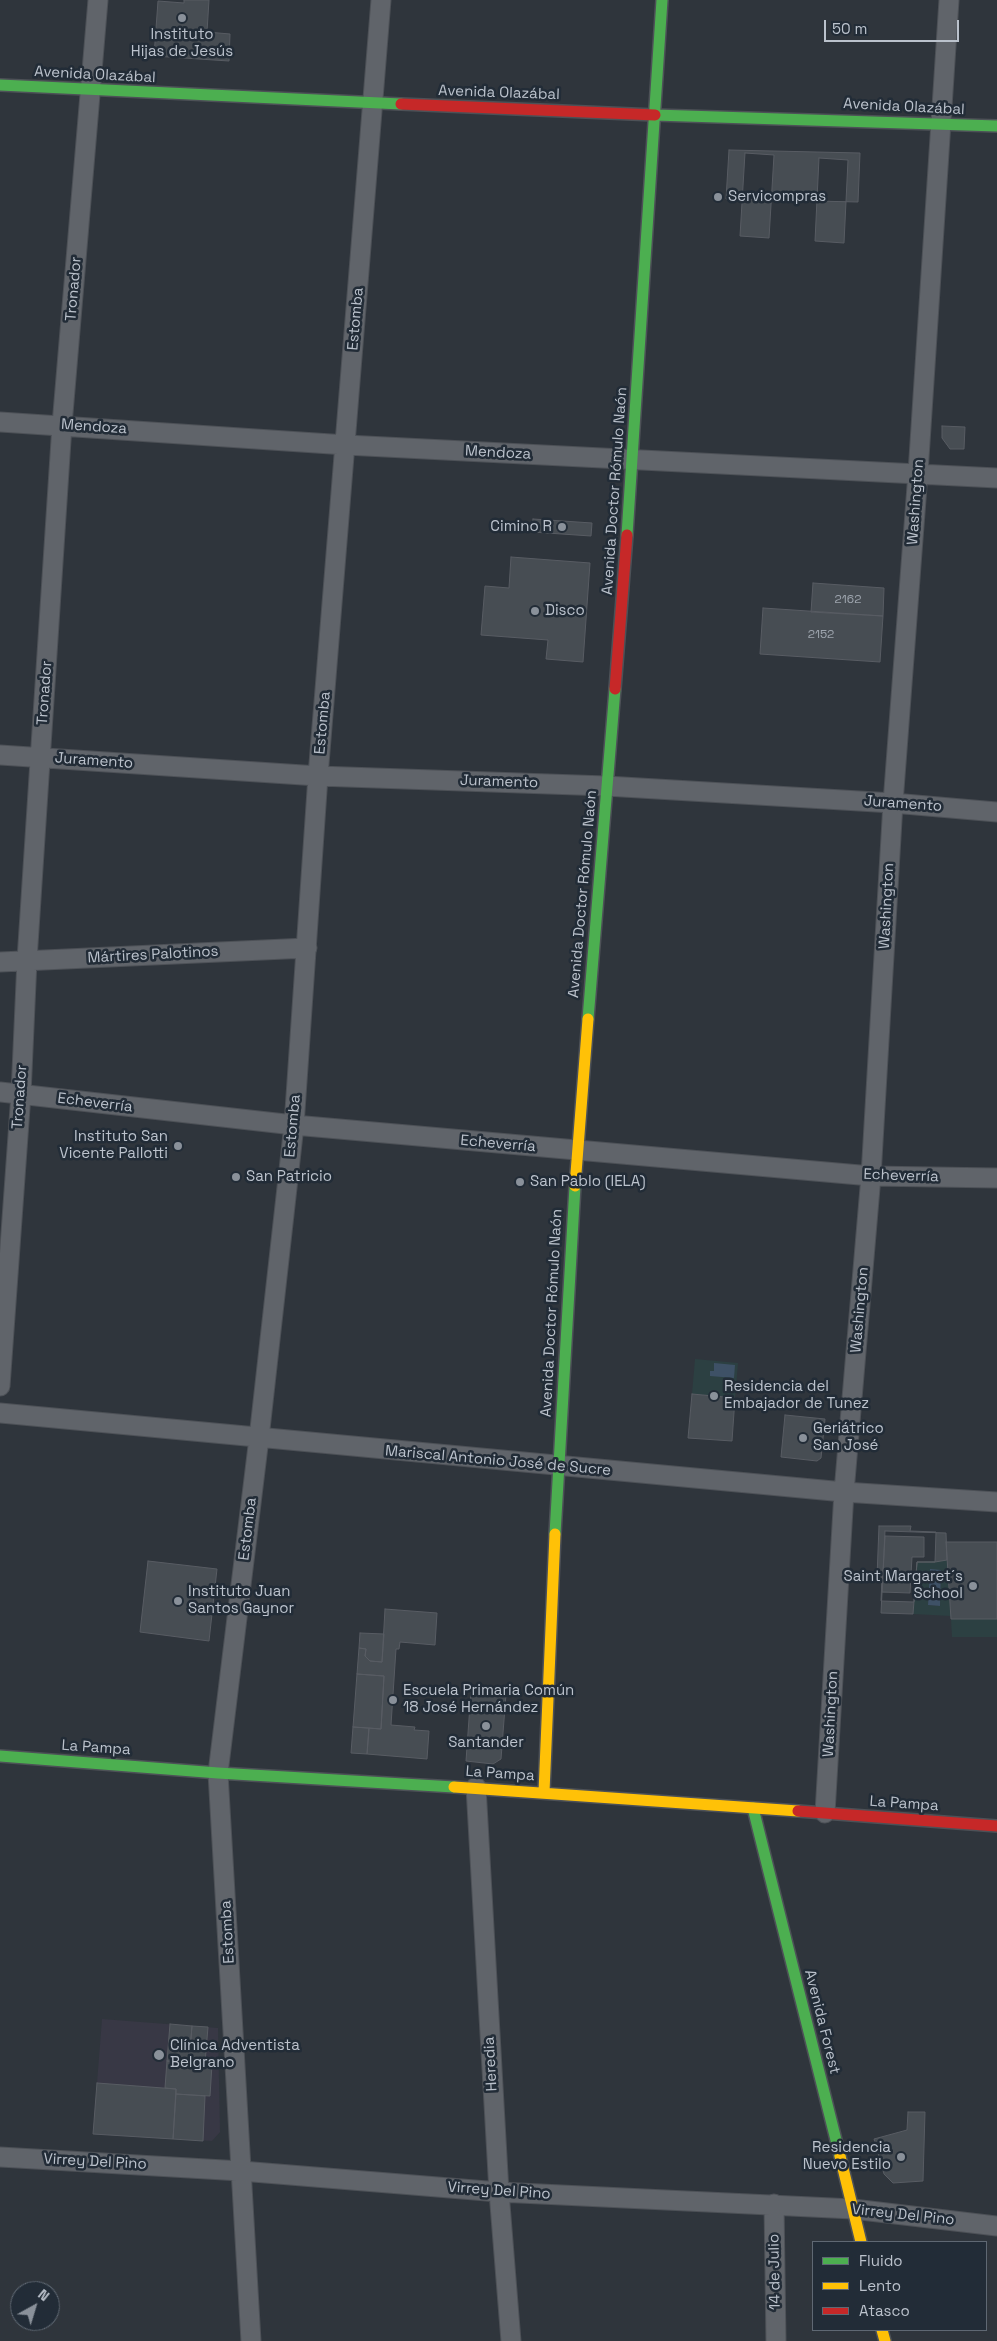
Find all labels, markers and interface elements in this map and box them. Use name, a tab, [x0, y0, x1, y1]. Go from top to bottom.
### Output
scale bar	[827, 10, 962, 42]
marker: Instituto Hijas de Jesús	[176, 12, 188, 24]
text: 50 m	[832, 19, 867, 38]
place label: Instituto Hijas de Jesús	[131, 26, 233, 61]
street label: Avenida Olazábal	[34, 63, 156, 87]
street label: Avenida Olazábal	[438, 82, 560, 104]
street label: Avenida Olazábal	[843, 95, 965, 119]
place label: Servicompras	[728, 188, 826, 206]
marker: Servicompras	[712, 191, 724, 203]
street label: Tronador	[62, 256, 86, 322]
street label: Estomba	[344, 287, 368, 351]
street label: Avenida Doctor Rómulo Naón	[599, 386, 631, 596]
street label: Mendoza	[60, 416, 128, 438]
street label: Mendoza	[465, 442, 531, 464]
street label: Washington	[904, 458, 928, 546]
place label: Cimino R	[490, 518, 552, 536]
marker: Cimino R	[556, 521, 568, 533]
house number: 2162	[835, 593, 861, 607]
place label: Disco	[545, 602, 585, 620]
marker: Disco	[529, 605, 541, 617]
house number: 2152	[808, 628, 834, 642]
street label: Tronador	[34, 660, 56, 726]
street label: Estomba	[311, 691, 335, 755]
street label: Juramento	[54, 749, 134, 773]
street label: Juramento	[460, 772, 538, 792]
street label: Avenida Doctor Rómulo Naón	[565, 789, 601, 999]
street label: Juramento	[863, 792, 943, 816]
street label: Washington	[876, 862, 898, 950]
street label: Mártires Palotinos	[87, 943, 219, 967]
street label: Tronador	[9, 1064, 31, 1130]
street label: Echeverría	[56, 1089, 134, 1117]
street label: Estomba	[281, 1094, 305, 1158]
place label: Instituto San Vicente Pallotti	[59, 1128, 168, 1163]
street label: Echeverría	[460, 1132, 536, 1156]
marker: Instituto San Vicente Pallotti	[172, 1140, 184, 1152]
street label: Echeverría	[863, 1166, 939, 1186]
place label: San Patricio	[246, 1168, 332, 1186]
marker: San Patricio	[230, 1171, 242, 1183]
place label: San Pablo (IELA)	[530, 1173, 646, 1191]
marker: San Pablo (IELA)	[514, 1176, 526, 1188]
street label: Avenida Doctor Rómulo Naón	[538, 1208, 566, 1418]
street label: Washington	[847, 1266, 873, 1354]
place label: Residencia del Embajador de Tunez	[724, 1378, 869, 1413]
marker: Residencia del Embajador de Tunez	[708, 1390, 720, 1402]
place label: Geriátrico San José	[813, 1420, 884, 1455]
marker: Geriátrico San José	[797, 1432, 809, 1444]
street label: Mariscal Antonio José de Sucre	[384, 1442, 612, 1480]
street label: Estomba	[235, 1497, 261, 1561]
place label: Saint Margaret´s School	[844, 1568, 963, 1603]
marker: Saint Margaret´s School	[967, 1580, 979, 1592]
place label: Instituto Juan Santos Gaynor	[188, 1583, 294, 1618]
marker: Instituto Juan Santos Gaynor	[172, 1595, 184, 1607]
street label: Washington	[820, 1670, 842, 1758]
place label: Escuela Primaria Común 18 José Hernández	[403, 1682, 574, 1717]
marker: Escuela Primaria Común 18 José Hernández	[387, 1694, 399, 1706]
marker: Santander	[480, 1720, 492, 1732]
place label: Santander	[448, 1734, 524, 1752]
street label: La Pampa	[61, 1737, 131, 1759]
street label: La Pampa	[465, 1763, 535, 1785]
street label: La Pampa	[869, 1793, 939, 1815]
street label: Estomba	[217, 1900, 239, 1964]
street label: Avenida Forest	[800, 1968, 844, 2076]
street label: Heredia	[481, 2036, 501, 2092]
place label: Clínica Adventista Belgrano	[170, 2037, 300, 2072]
marker: Clínica Adventista Belgrano	[152, 2048, 166, 2062]
place label: Residencia Nuevo Estilo	[803, 2139, 891, 2174]
street label: Virrey Del Pino	[43, 2150, 147, 2174]
marker: Residencia Nuevo Estilo	[895, 2151, 907, 2163]
street label: Virrey Del Pino	[447, 2178, 551, 2204]
street label: Virrey Del Pino	[851, 2201, 955, 2229]
street label: 14 de Julio	[765, 2234, 785, 2310]
legend	[812, 2241, 987, 2331]
text: Fluido	[859, 2251, 903, 2270]
text: Lento	[859, 2276, 901, 2295]
north arrow	[10, 2281, 60, 2331]
text: N	[34, 2285, 53, 2305]
text: Atasco	[859, 2301, 910, 2320]

